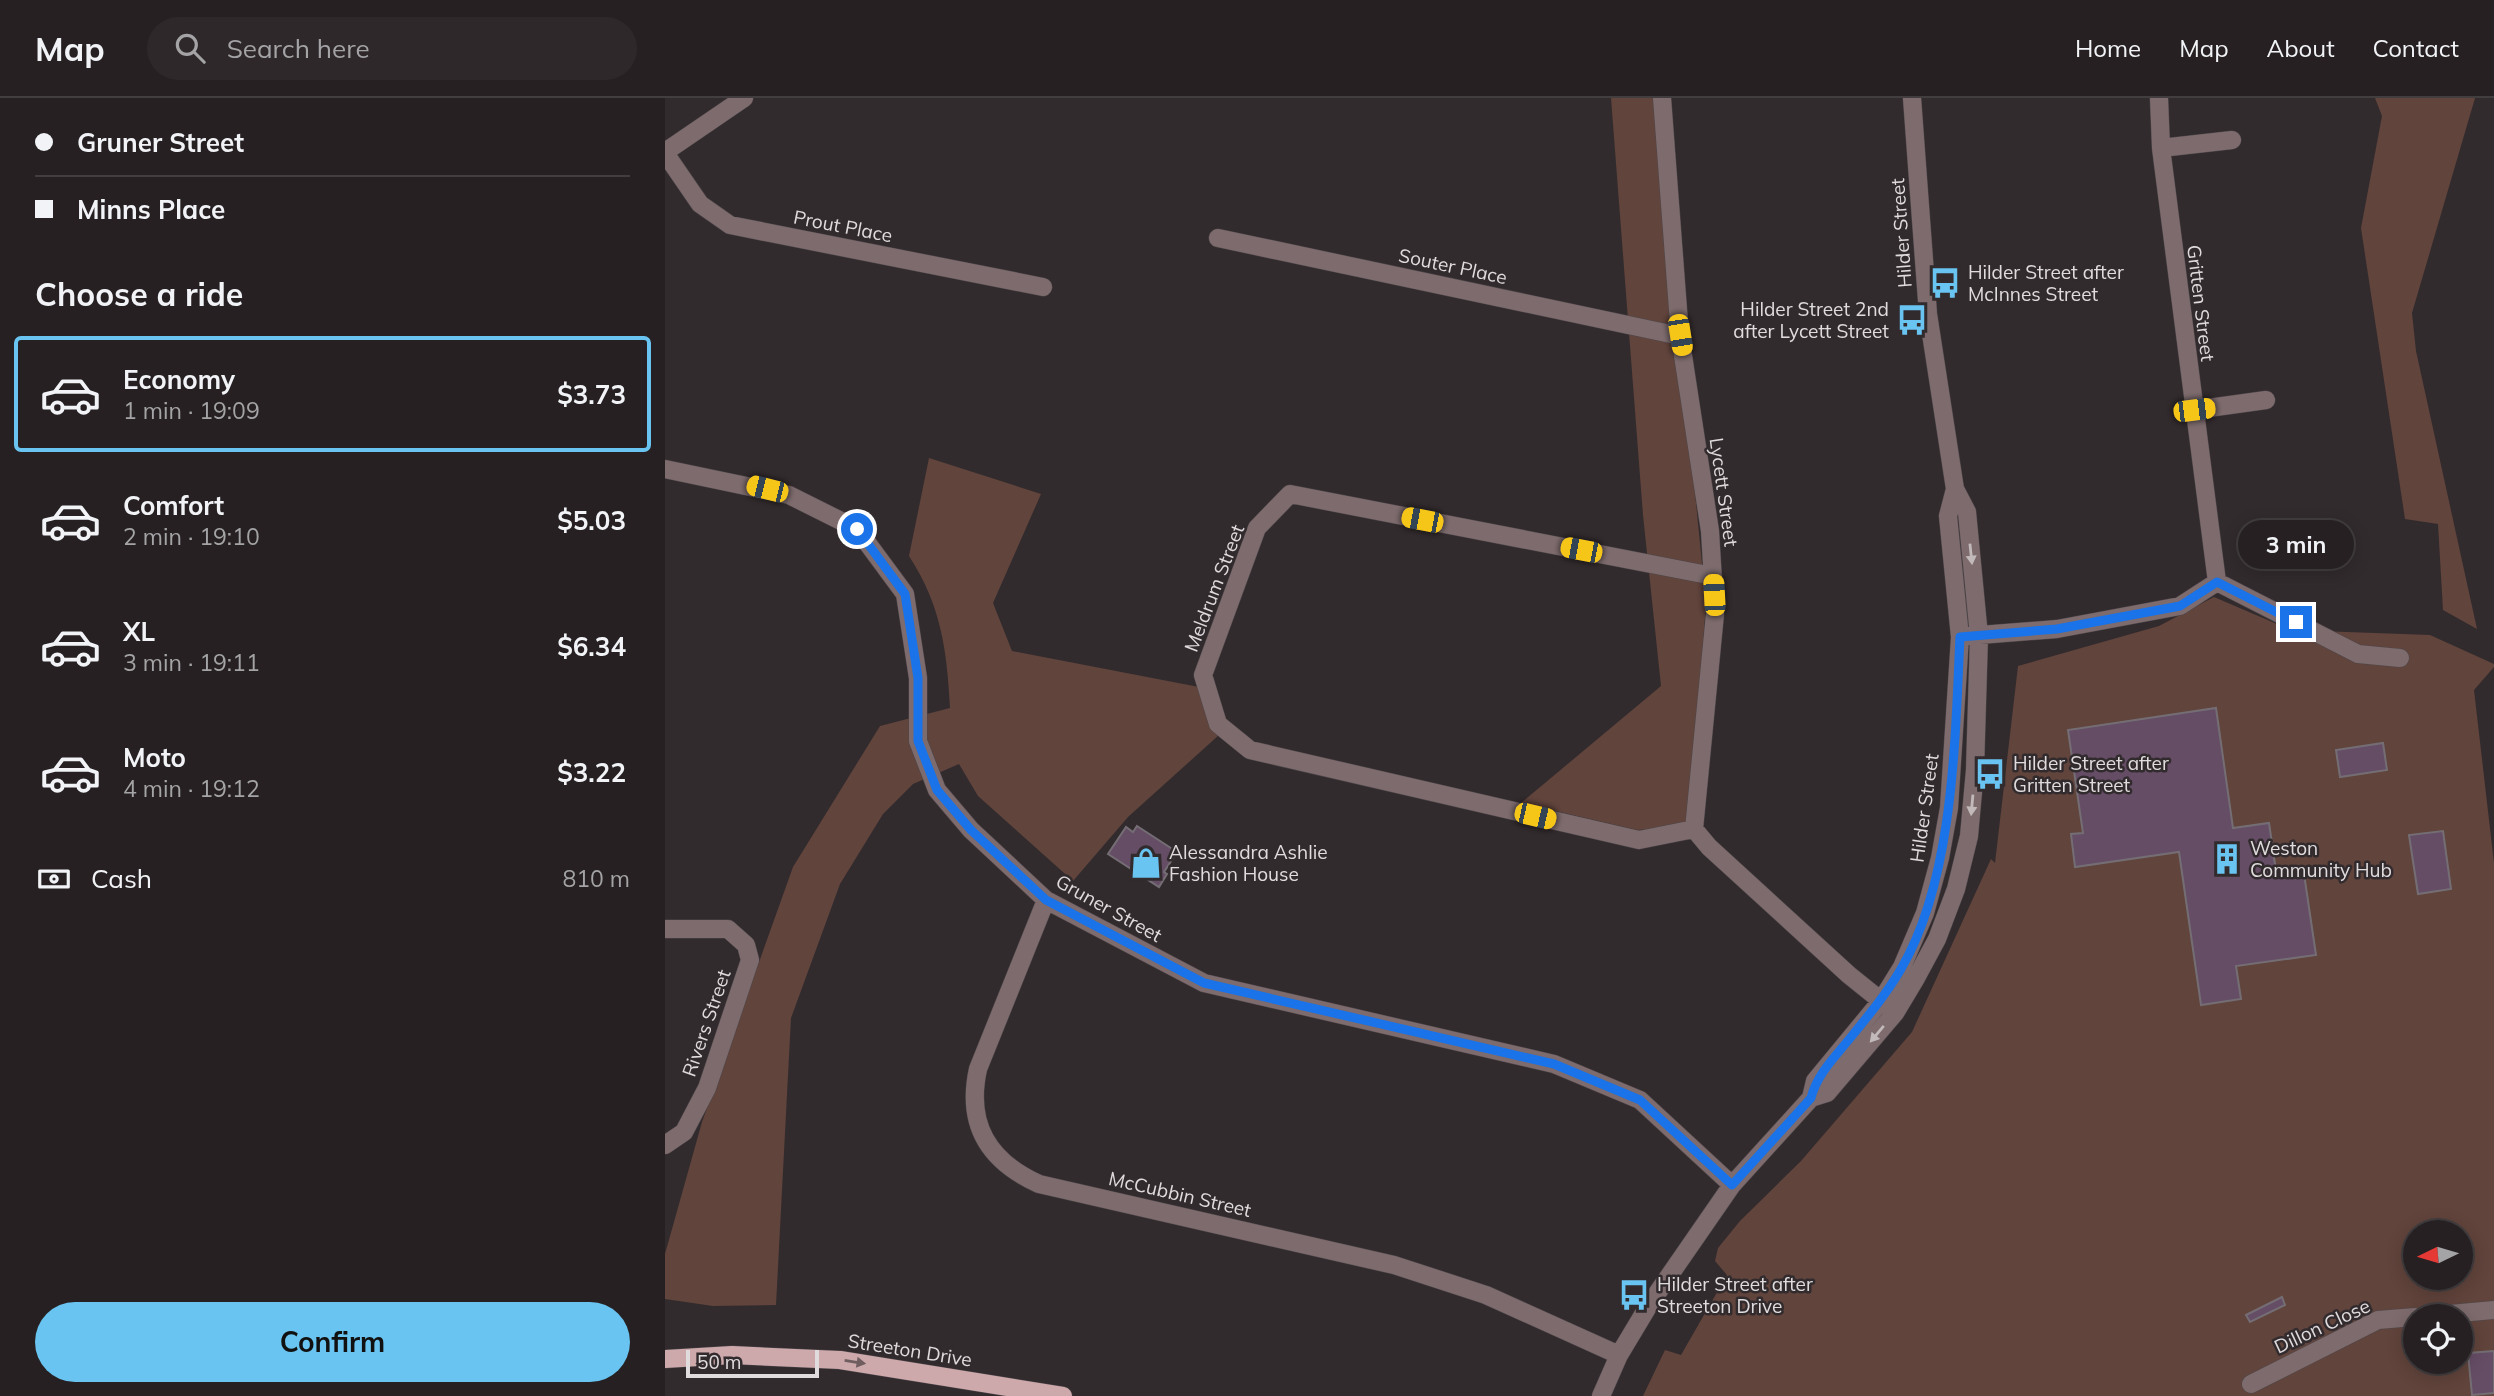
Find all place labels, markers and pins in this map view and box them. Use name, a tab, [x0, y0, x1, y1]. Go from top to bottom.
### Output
place label: Hilder Street after McInnes Street	[1968, 260, 2124, 306]
bus stop icon: Hilder Street after McInnes Street	[1928, 266, 1962, 300]
place label: Hilder Street 2nd after Lycett Street	[1733, 297, 1889, 343]
bus stop icon: Hilder Street 2nd after Lycett Street	[1895, 303, 1929, 337]
place label: Hilder Street after Gritten Street	[2013, 751, 2169, 797]
bus stop icon: Hilder Street after Gritten Street	[1973, 757, 2007, 791]
place label: Weston Community Hub	[2250, 836, 2392, 882]
place label: Alessandra Ashlie Fashion House	[1169, 840, 1328, 886]
building icon: Weston Community Hub	[2210, 842, 2244, 876]
shop icon: Alessandra Ashlie Fashion House	[1129, 846, 1163, 880]
place label: Hilder Street after Streeton Drive	[1657, 1272, 1813, 1318]
bus stop icon: Hilder Street after Streeton Drive	[1617, 1278, 1651, 1312]

